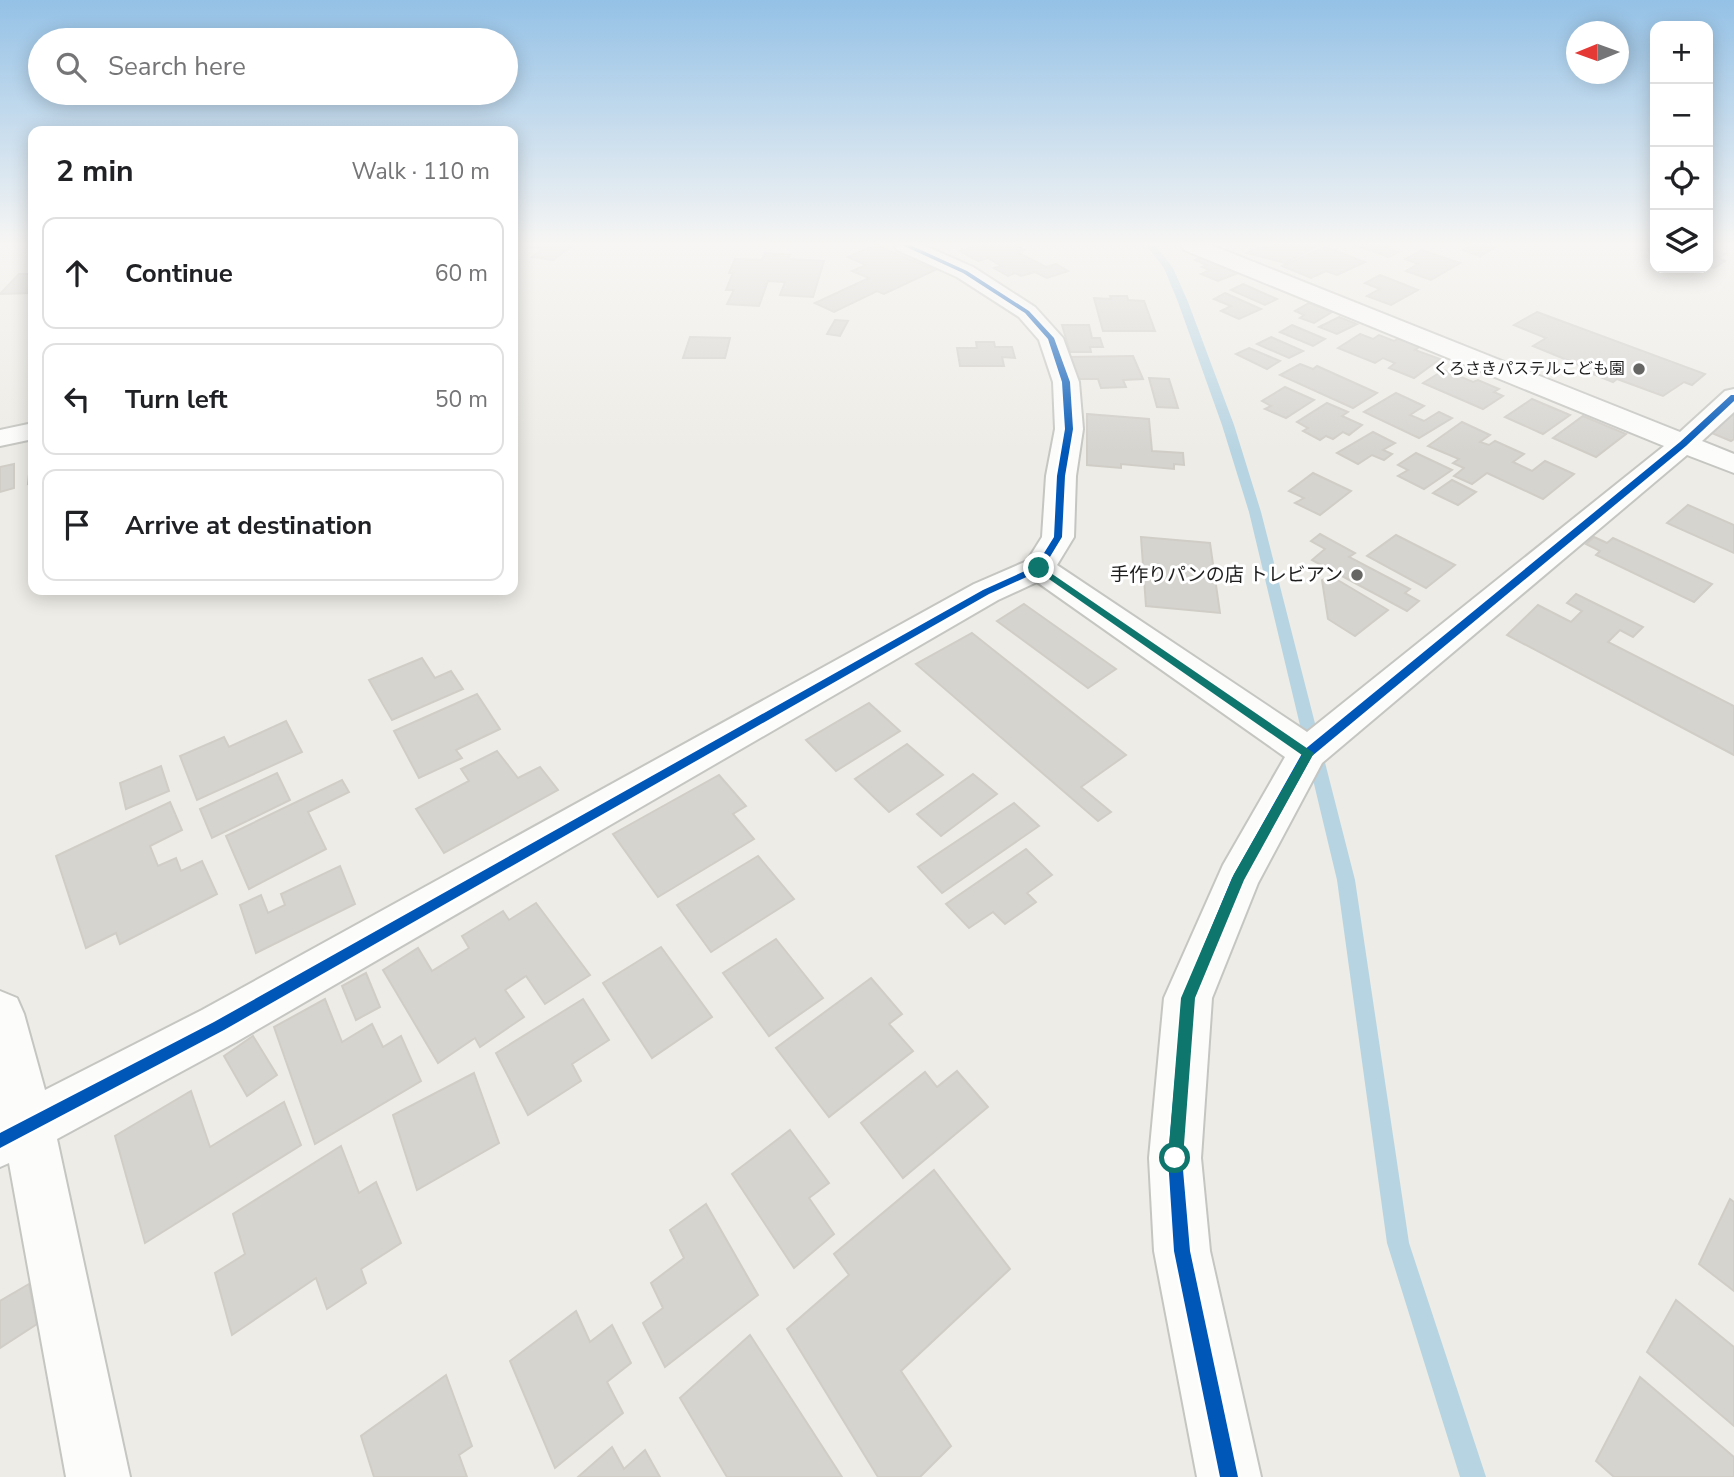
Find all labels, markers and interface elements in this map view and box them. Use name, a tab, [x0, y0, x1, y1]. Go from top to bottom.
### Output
north arrow	[1566, 21, 1629, 84]
map controls	[1650, 21, 1713, 273]
button: +	[1650, 21, 1713, 84]
search box	[28, 28, 518, 105]
icon: search	[52, 48, 90, 86]
text: Search here	[108, 49, 246, 84]
button: −	[1650, 84, 1713, 147]
button: locate	[1650, 147, 1713, 210]
text: 2 min	[56, 151, 134, 192]
text: Walk · 110 m	[351, 156, 490, 187]
button: layers	[1650, 210, 1713, 273]
icon: ahead	[58, 254, 96, 292]
text: Continue	[125, 256, 233, 291]
text: 60 m	[435, 258, 488, 289]
place label: くろさきパステルこども園	[1433, 358, 1625, 380]
marker: くろさきパステルこども園	[1631, 361, 1647, 377]
icon: left	[58, 380, 96, 418]
text: Turn left	[125, 382, 228, 417]
text: 50 m	[435, 384, 488, 415]
icon: arrive	[58, 506, 96, 544]
text: Arrive at destination	[125, 508, 372, 543]
route end	[1023, 552, 1054, 583]
place label: 手作りパンの店 トレビアン	[1110, 562, 1343, 588]
marker: 手作りパンの店 トレビアン	[1349, 567, 1365, 583]
route start	[1159, 1142, 1190, 1173]

